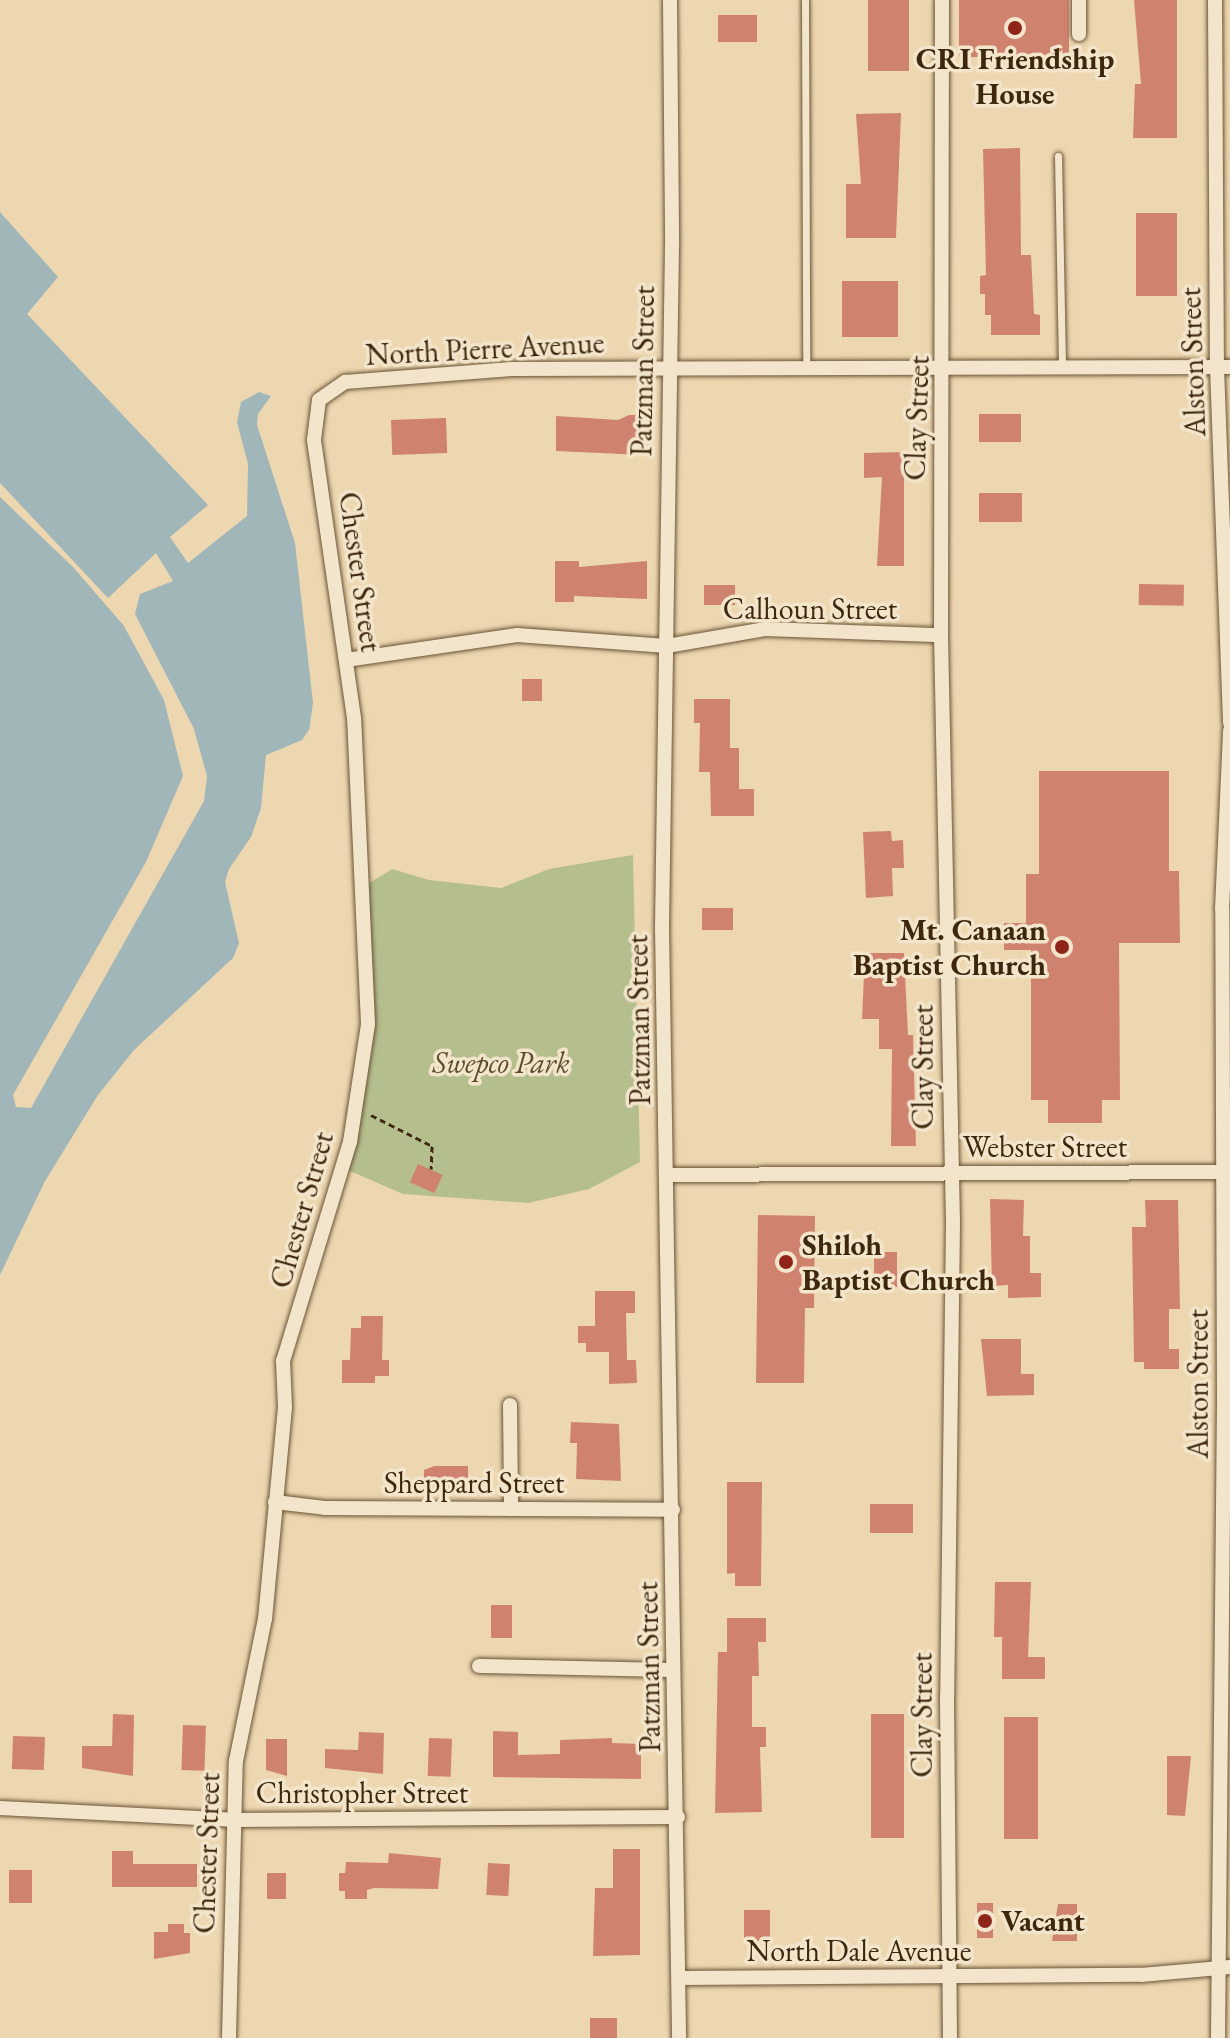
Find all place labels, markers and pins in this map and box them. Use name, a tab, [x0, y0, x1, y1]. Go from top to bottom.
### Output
marker: CRI Friendship House	[1006, 19, 1024, 37]
place label: CRI Friendship House	[916, 41, 1114, 112]
place label: Mt. Canaan Baptist Church	[853, 912, 1046, 982]
marker: Mt. Canaan Baptist Church	[1053, 938, 1071, 956]
place label: Shiloh Baptist Church	[802, 1227, 995, 1298]
marker: Shiloh Baptist Church	[777, 1253, 795, 1271]
place label: Vacant	[1001, 1903, 1085, 1939]
marker: Vacant	[976, 1912, 994, 1930]

